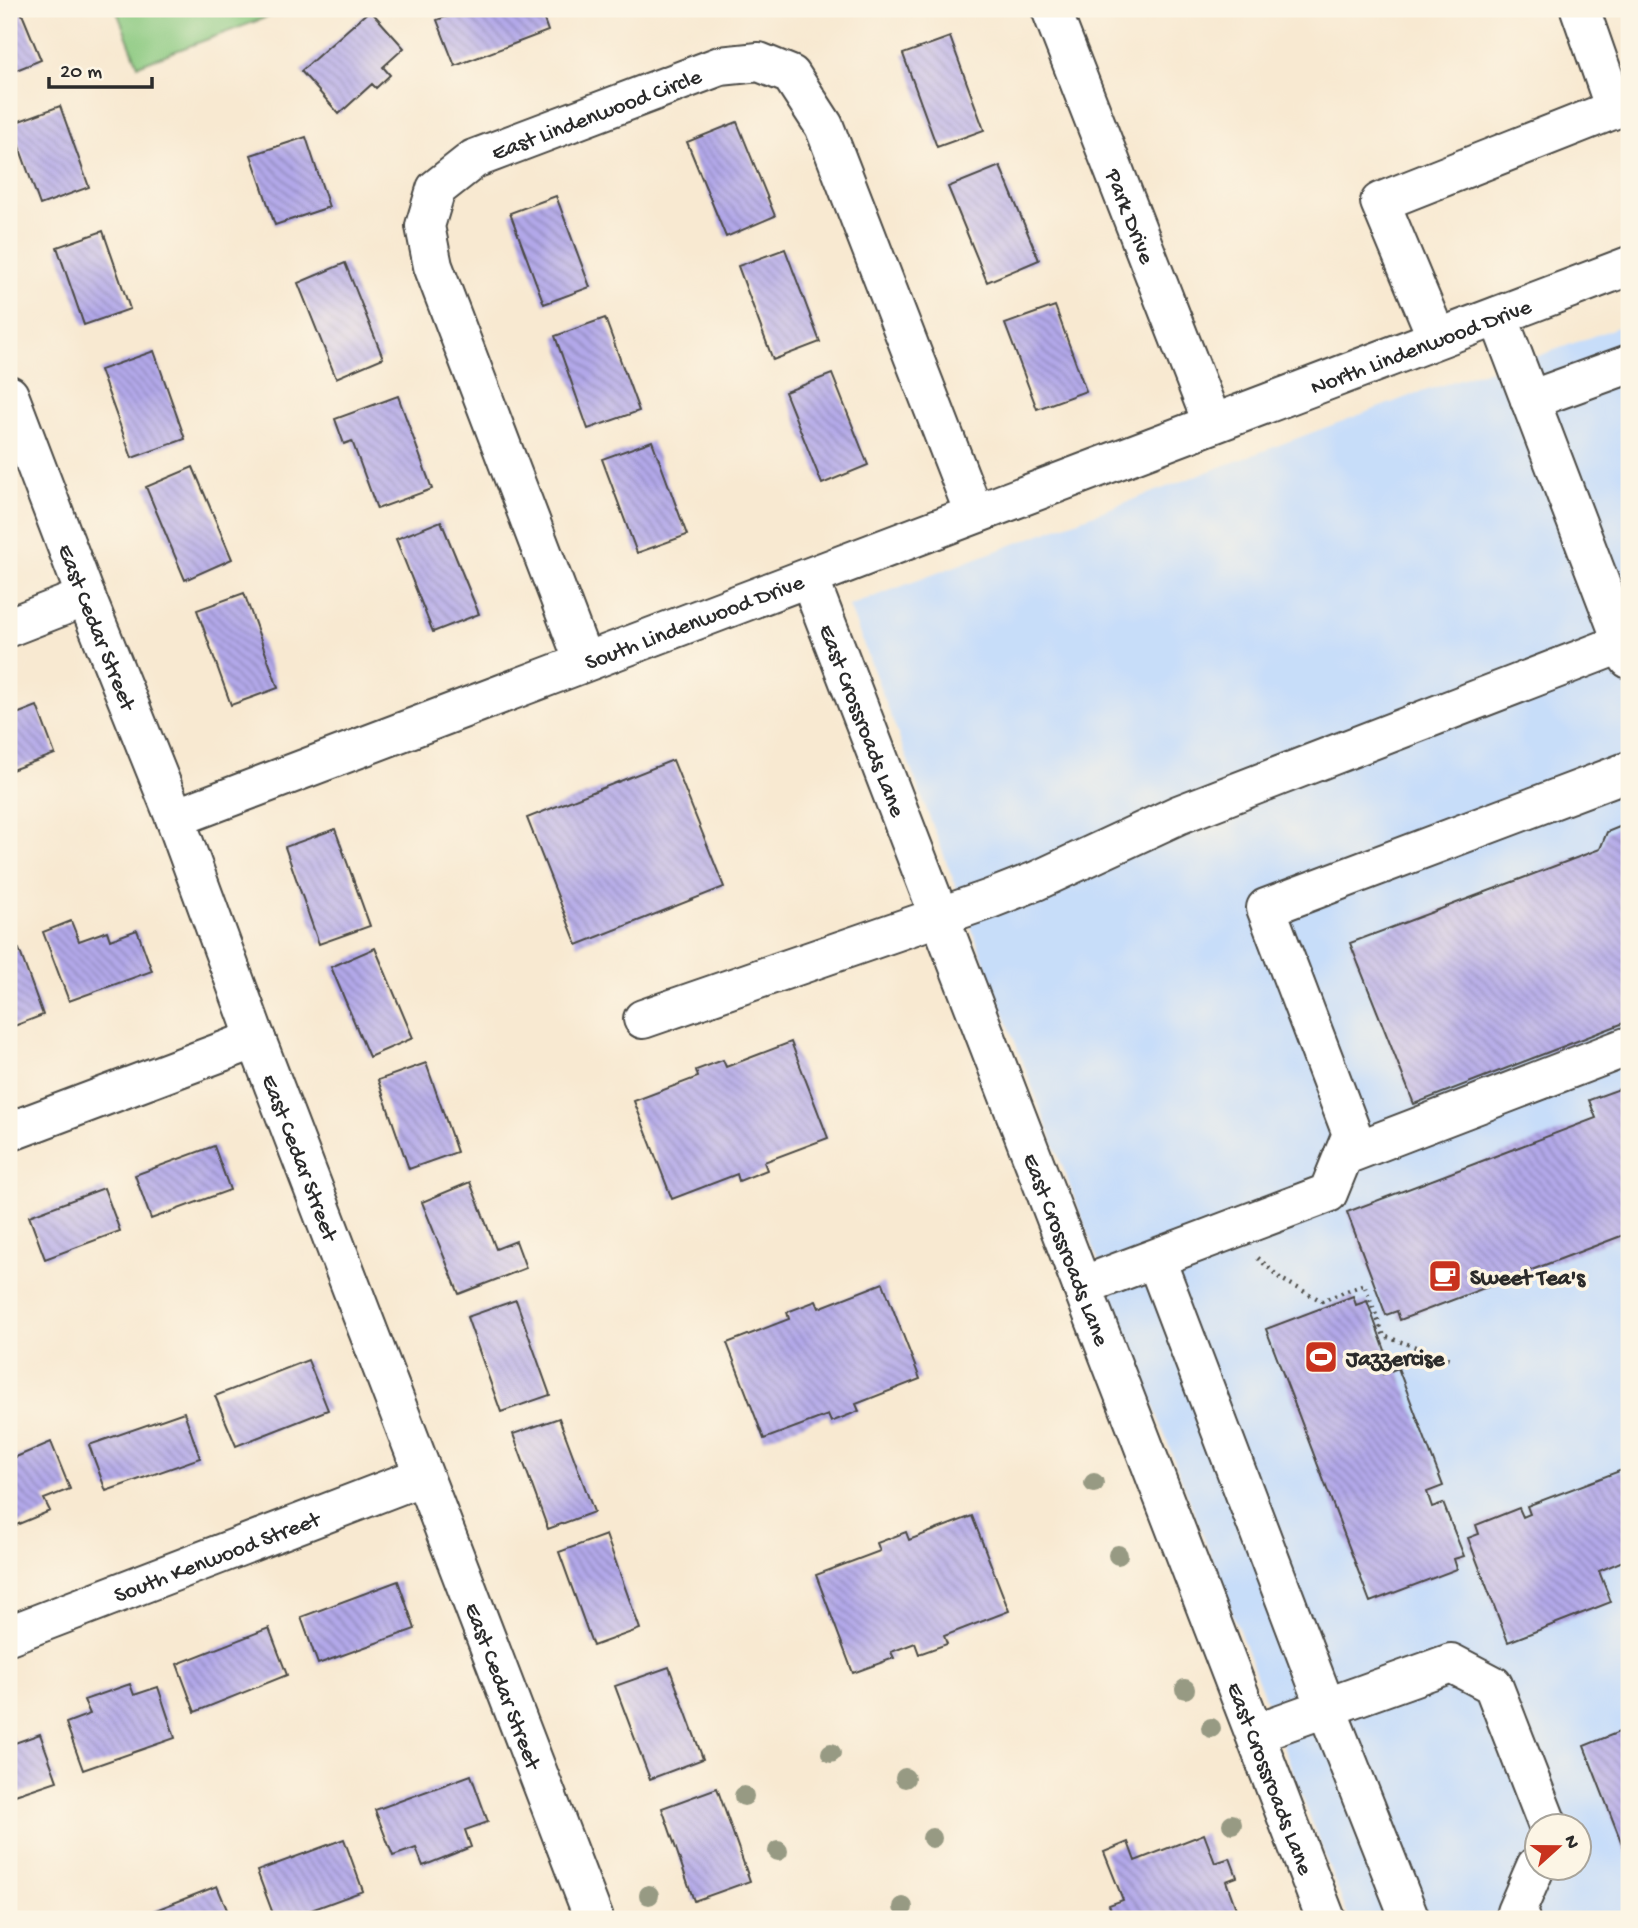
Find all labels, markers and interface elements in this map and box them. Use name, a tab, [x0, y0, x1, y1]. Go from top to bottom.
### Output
scale bar	[49, 46, 152, 90]
text: 20 m	[60, 61, 102, 86]
street label: East Lindenwood Circle	[489, 64, 707, 168]
street label: Park Drive	[1097, 165, 1159, 269]
street label: North Lindenwood Drive	[1307, 294, 1537, 402]
street label: East Cedar Street	[50, 541, 141, 716]
street label: South Lindenwood Drive	[582, 570, 809, 678]
street label: East Crossroads Lane	[811, 621, 910, 822]
street label: East Cedar Street	[254, 1071, 343, 1247]
street label: East Crossroads Lane	[1015, 1150, 1114, 1351]
cafe icon: Sweet Tea's	[1426, 1257, 1464, 1295]
place label: Sweet Tea's	[1470, 1266, 1586, 1293]
sports icon: Jazzercise	[1302, 1338, 1340, 1376]
place label: Jazzercise	[1345, 1347, 1446, 1374]
street label: South Kenwood Street	[111, 1506, 326, 1610]
street label: East Cedar Street	[457, 1599, 546, 1775]
street label: East Crossroads Lane	[1219, 1679, 1318, 1880]
north arrow	[1522, 1812, 1592, 1882]
text: N	[1558, 1832, 1584, 1852]

